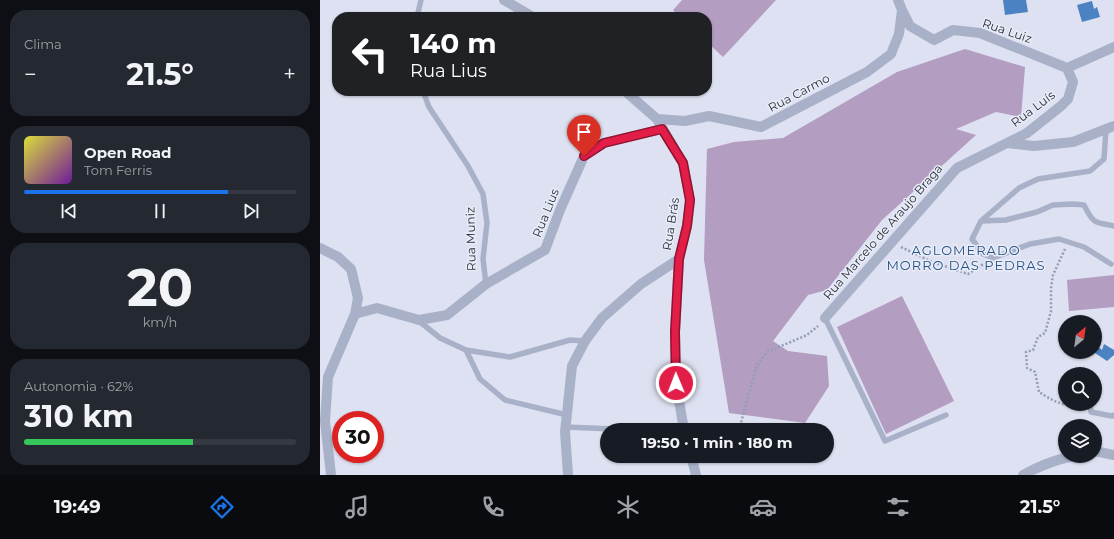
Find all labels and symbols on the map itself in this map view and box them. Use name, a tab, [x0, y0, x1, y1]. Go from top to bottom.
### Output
street label: Rua Luiz	[980, 15, 1034, 46]
street label: Rua Carmo	[765, 70, 832, 115]
street label: Rua Luís	[1008, 87, 1058, 130]
pin	[567, 115, 601, 156]
street label: Rua Marcelo de Araujo Braga	[820, 161, 945, 302]
street label: Rua Lius	[529, 186, 562, 239]
street label: Rua Brás	[659, 196, 682, 251]
street label: Rua Muniz	[462, 207, 479, 271]
district label: AGLOMERADO MORRO DAS PEDRAS	[886, 242, 1046, 273]
north arrow	[1058, 315, 1102, 359]
position arrow	[655, 362, 697, 404]
speed limit sign: 30	[332, 411, 384, 463]

